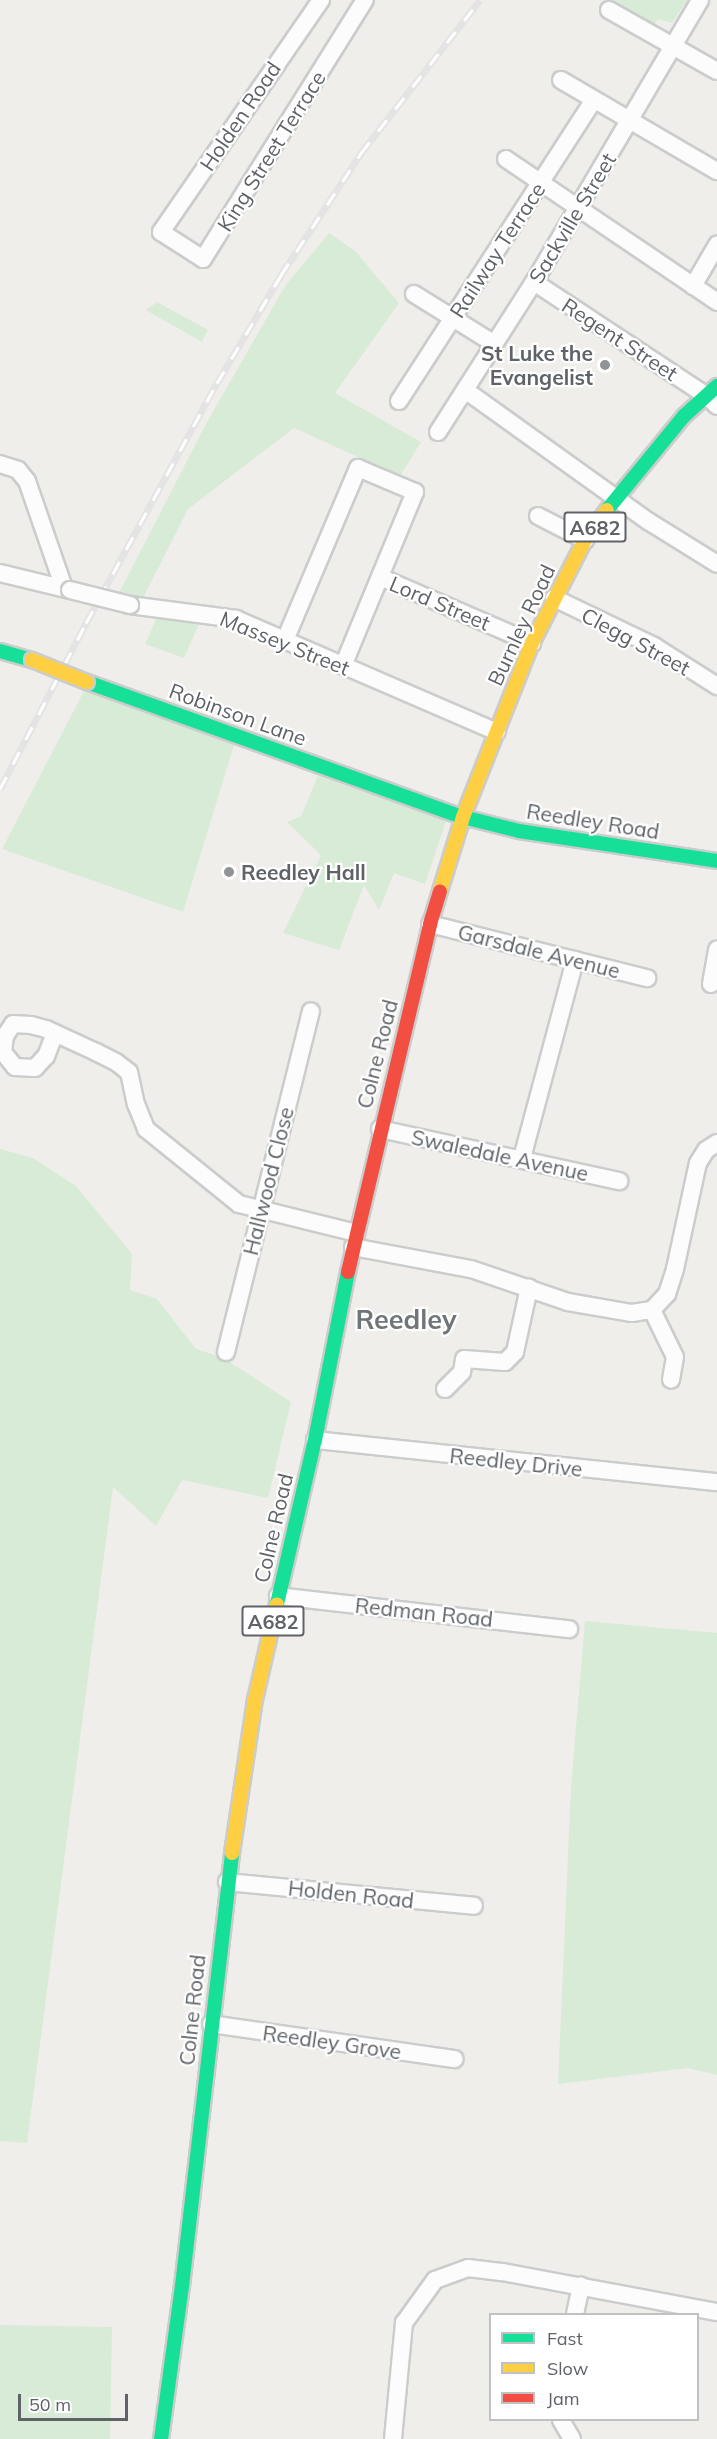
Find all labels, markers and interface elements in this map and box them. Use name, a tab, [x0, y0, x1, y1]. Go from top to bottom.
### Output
street label: Holden Road	[194, 57, 286, 175]
street label: King Street Terrace	[212, 66, 330, 236]
street label: Sackville Street	[523, 148, 621, 288]
street label: Railway Terrace	[444, 178, 550, 322]
street label: Regent Street	[557, 292, 683, 386]
place label: St Luke the Evangelist	[481, 340, 593, 390]
marker: St Luke the Evangelist	[598, 358, 612, 372]
road number: A682	[564, 510, 626, 544]
street label: Burnley Road	[482, 560, 560, 690]
street label: Lord Street	[386, 571, 494, 635]
street label: Clegg Street	[577, 602, 695, 680]
street label: Massey Street	[217, 606, 353, 680]
street label: Robinson Lane	[166, 678, 310, 750]
street label: Reedley Road	[525, 798, 661, 844]
place label: Reedley Hall	[241, 859, 366, 885]
marker: Reedley Hall	[222, 865, 236, 879]
street label: Garsdale Avenue	[455, 919, 623, 983]
street label: Colne Road	[351, 997, 403, 1111]
street label: Hallwood Close	[237, 1104, 299, 1258]
street label: Swaledale Avenue	[409, 1124, 591, 1186]
district label: Reedley	[355, 1304, 457, 1336]
street label: Reedley Drive	[448, 1442, 584, 1482]
street label: Colne Road	[248, 1471, 298, 1585]
street label: Redman Road	[354, 1592, 494, 1632]
road number: A682	[242, 1604, 304, 1638]
street label: Holden Road	[287, 1875, 415, 1913]
street label: Colne Road	[174, 1953, 210, 2067]
street label: Reedley Grove	[261, 2020, 403, 2064]
legend	[489, 2313, 699, 2421]
text: Fast	[547, 2327, 583, 2350]
text: Slow	[547, 2357, 588, 2380]
scale bar	[21, 2382, 130, 2420]
text: Jam	[547, 2387, 580, 2410]
text: 50 m	[29, 2393, 71, 2416]

